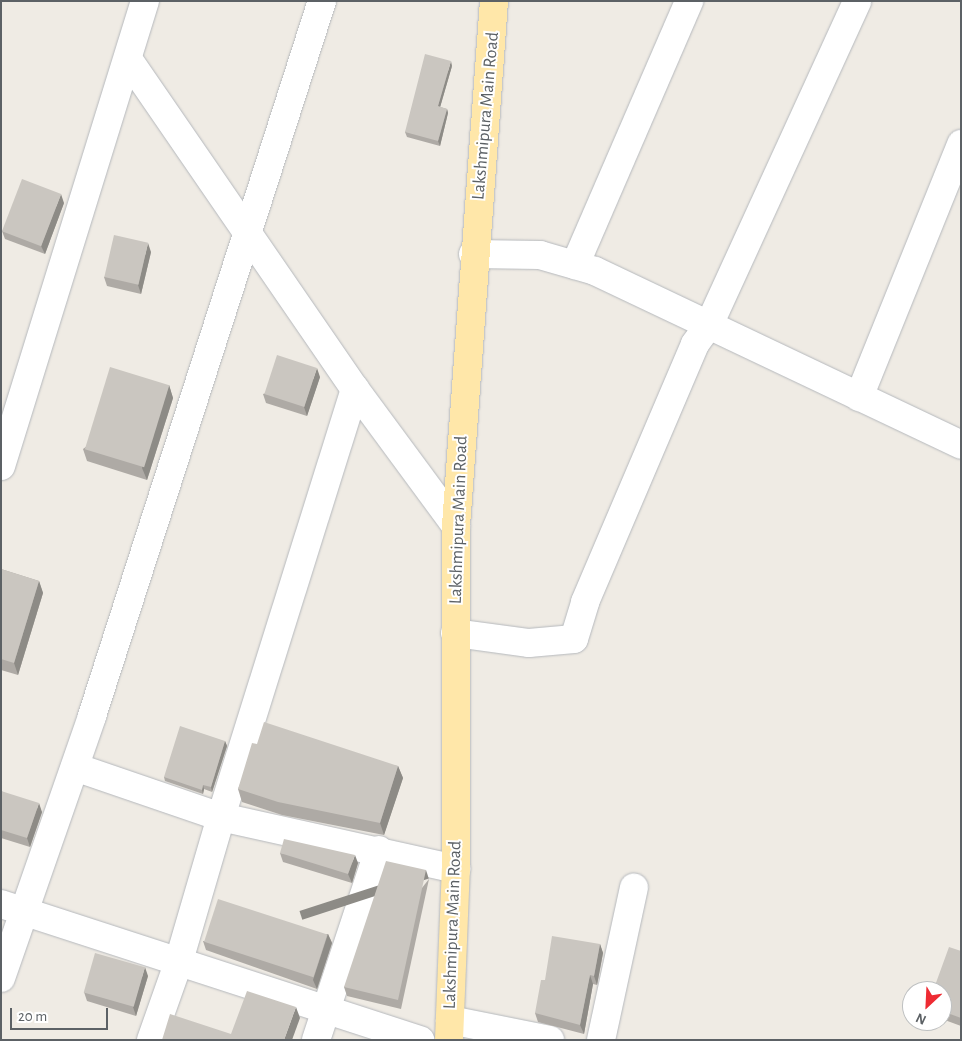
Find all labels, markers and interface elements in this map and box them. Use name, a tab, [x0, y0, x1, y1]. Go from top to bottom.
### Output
street label: Lakshmipura Main Road	[468, 31, 504, 201]
street label: Lakshmipura Main Road	[445, 435, 473, 605]
street label: Lakshmipura Main Road	[439, 840, 467, 1010]
north arrow	[902, 981, 952, 1031]
scale bar	[12, 998, 110, 1030]
text: 20 m	[18, 1009, 47, 1024]
text: N	[914, 1010, 928, 1027]

